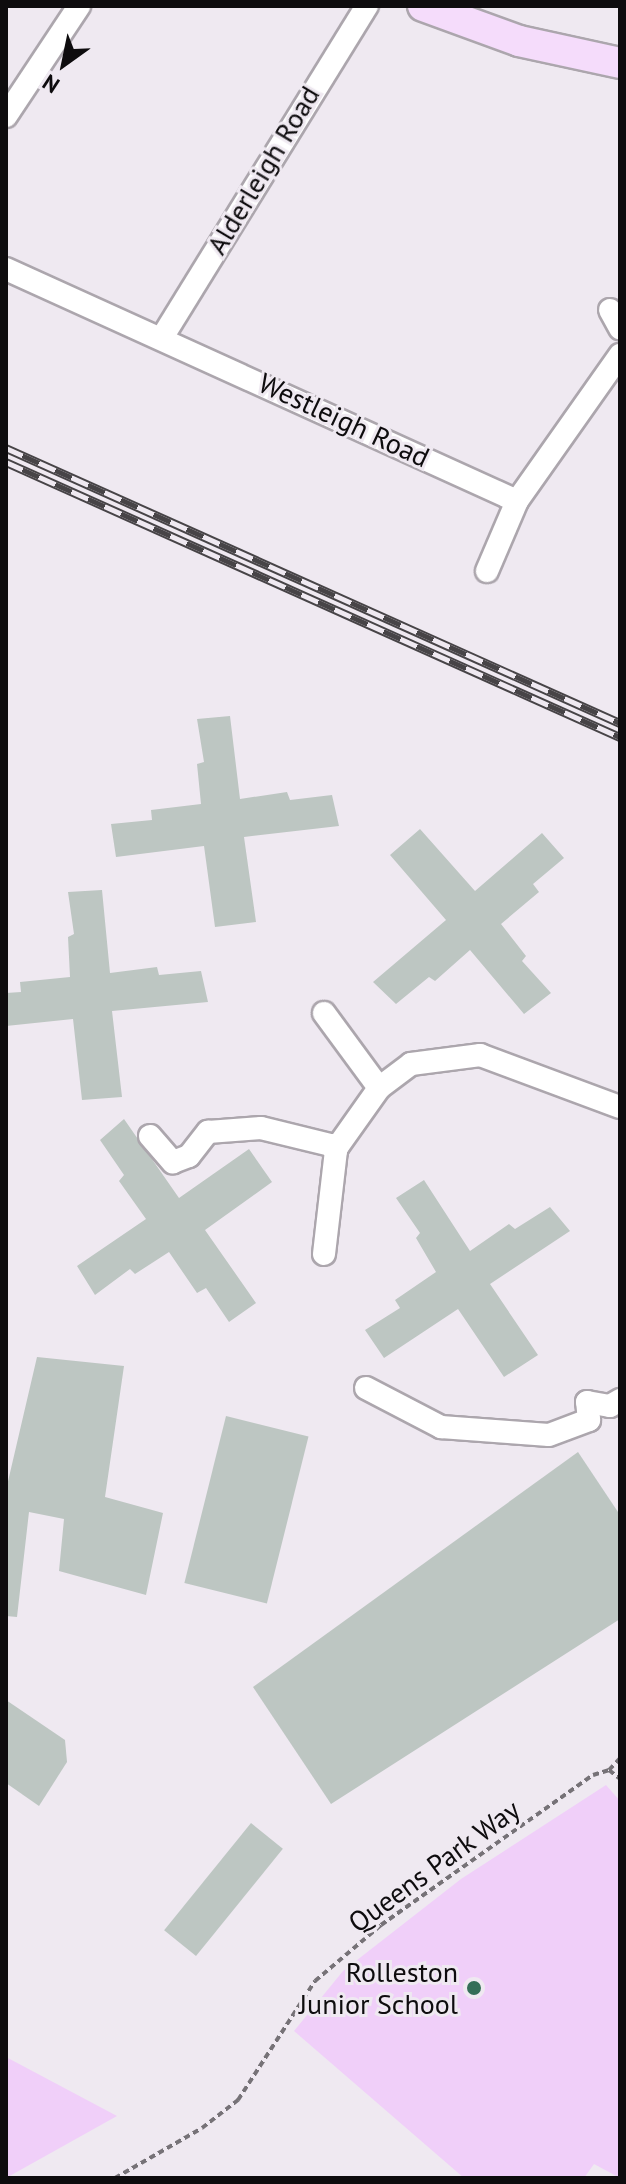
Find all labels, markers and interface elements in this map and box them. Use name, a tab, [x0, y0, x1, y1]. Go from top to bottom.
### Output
north arrow	[24, 24, 104, 104]
text: N	[37, 68, 65, 100]
street label: Alderleigh Road	[200, 80, 326, 260]
street label: Westleigh Road	[253, 366, 435, 474]
street label: Queens Park Way	[341, 1792, 527, 1940]
place label: Rolleston Junior School	[299, 1955, 458, 2021]
marker: Rolleston Junior School	[465, 1979, 483, 1997]

